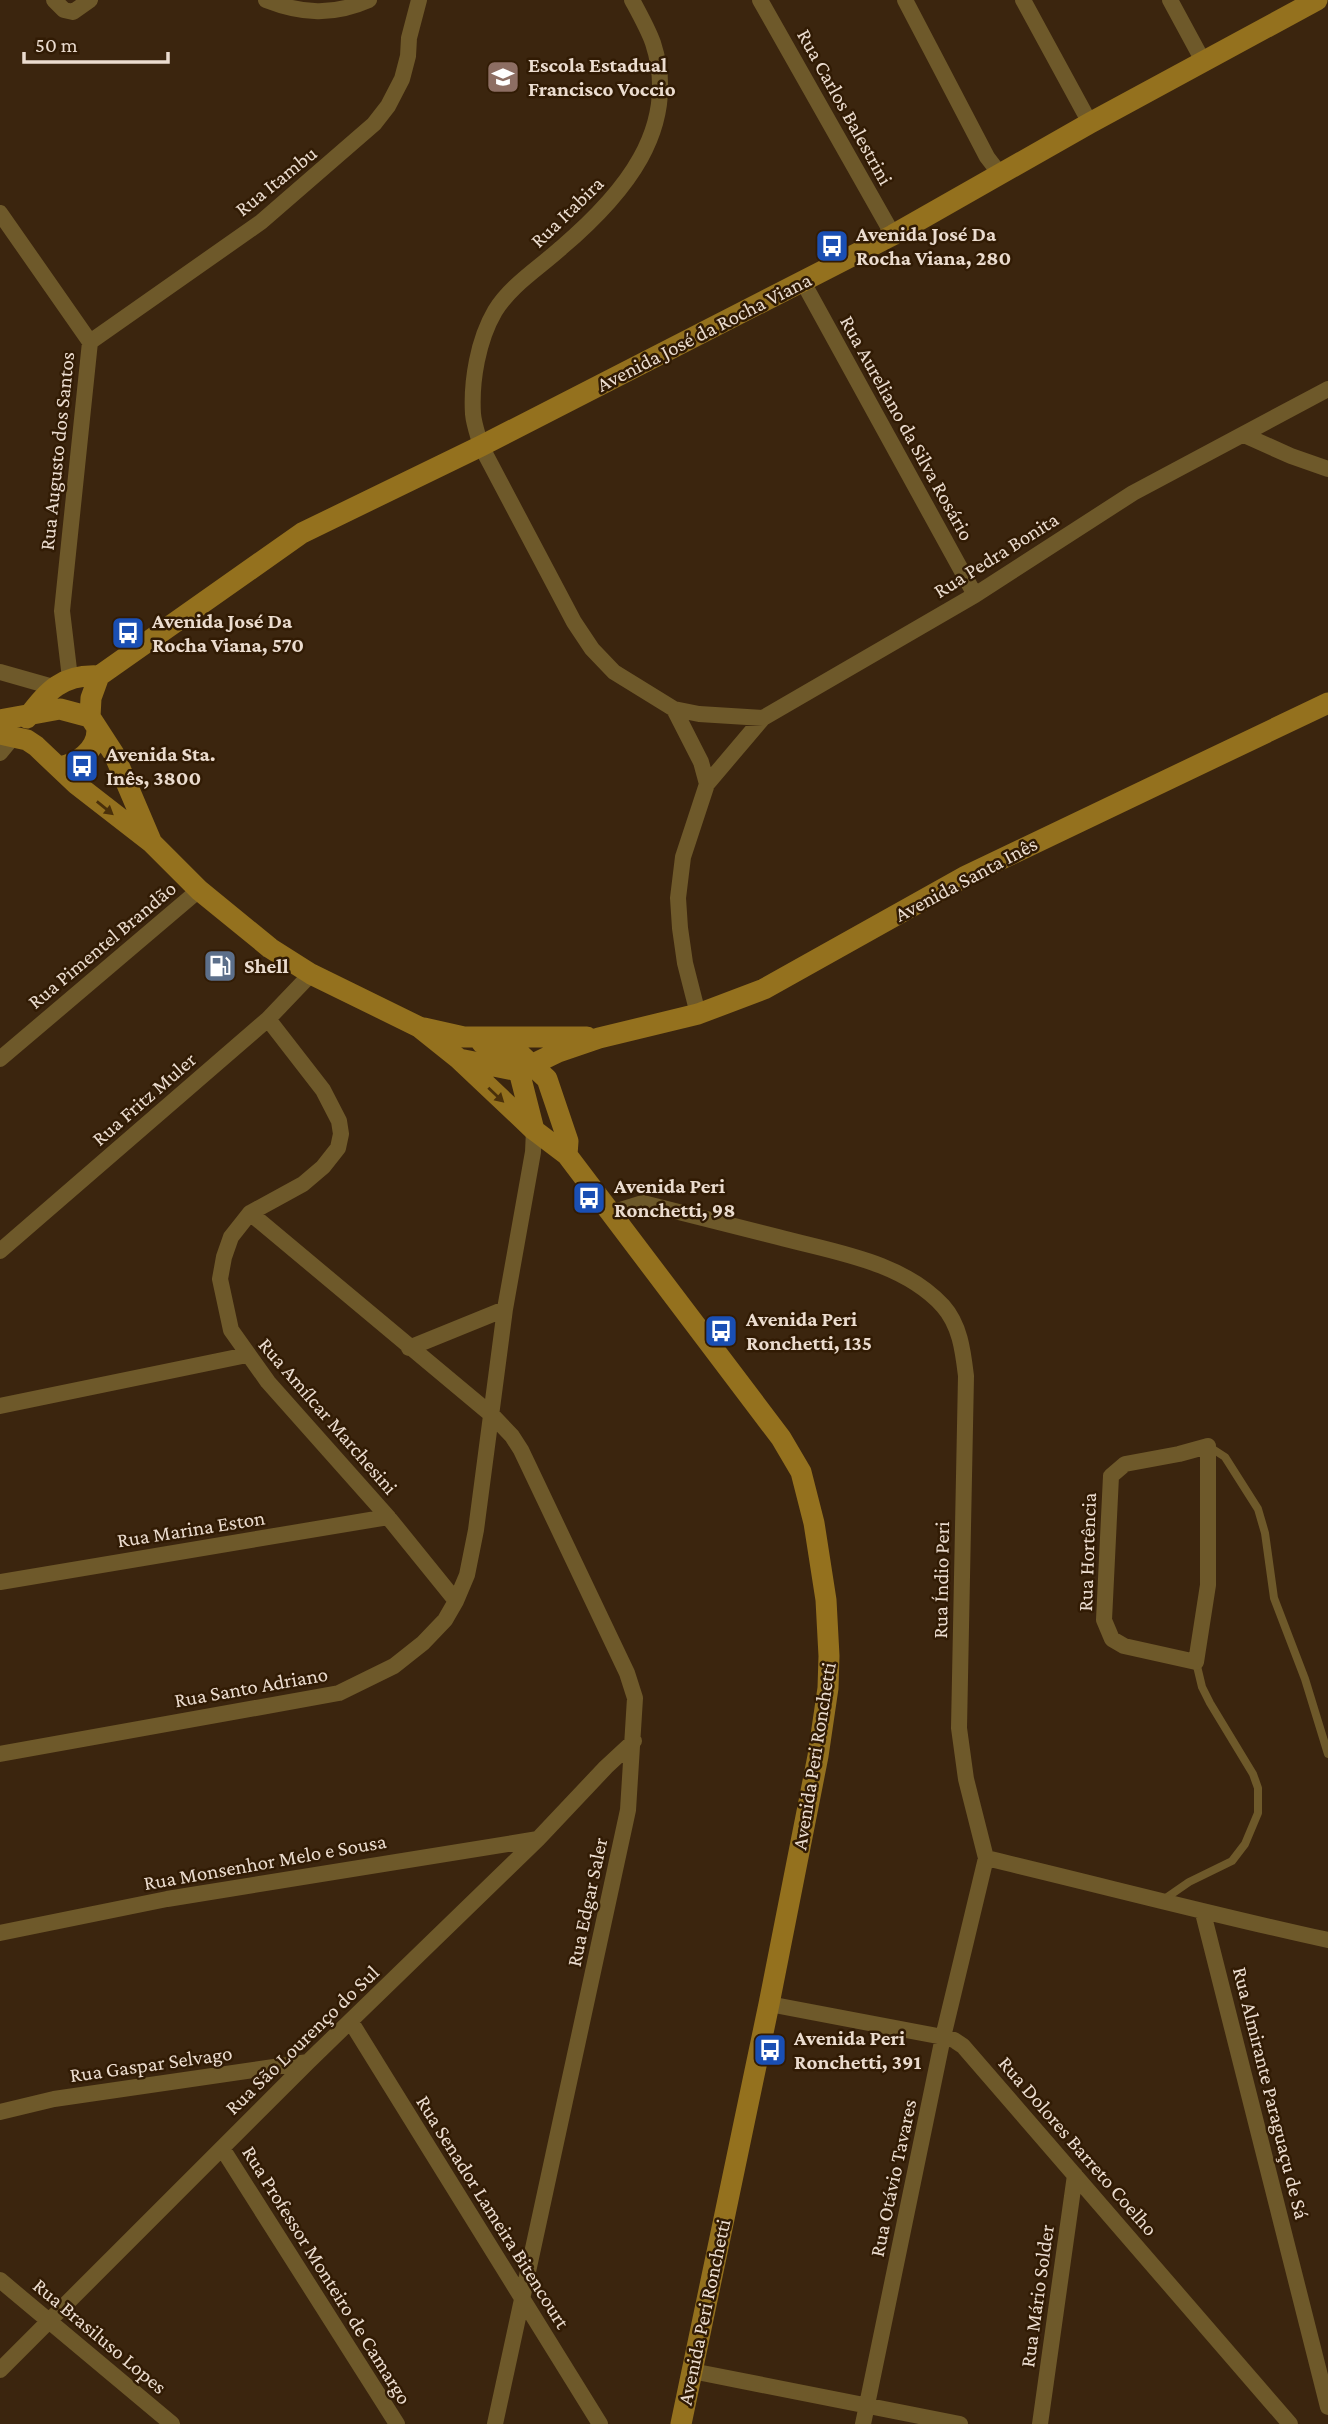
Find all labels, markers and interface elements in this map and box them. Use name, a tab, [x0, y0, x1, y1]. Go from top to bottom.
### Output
scale bar	[24, 21, 168, 65]
street label: Rua Carlos Balestrini	[792, 25, 898, 190]
text: 50 m	[35, 33, 78, 57]
place label: Escola Estadual Francisco Voccio	[528, 53, 676, 101]
school or university icon: Escola Estadual Francisco Voccio	[484, 58, 522, 96]
street label: Rua Itambu	[230, 141, 322, 221]
street label: Rua Itabira	[526, 171, 609, 253]
place label: Avenida José Da Rocha Viana, 280	[855, 222, 1011, 270]
bus stop icon: Avenida José Da Rocha Viana, 280	[813, 227, 851, 265]
street label: Avenida José da Rocha Viana	[593, 267, 816, 397]
street label: Rua Aureliano da Silva Rosário	[835, 311, 979, 545]
street label: Rua Augusto dos Santos	[35, 350, 79, 552]
street label: Rua Pedra Bonita	[929, 507, 1063, 603]
place label: Avenida José Da Rocha Viana, 570	[151, 609, 304, 657]
bus stop icon: Avenida José Da Rocha Viana, 570	[109, 614, 147, 652]
place label: Avenida Sta. Inês, 3800	[105, 742, 216, 790]
bus stop icon: Avenida Sta. Inês, 3800	[63, 747, 101, 785]
one-way arrow	[97, 800, 114, 815]
street label: Avenida Santa Inês	[891, 831, 1041, 927]
street label: Rua Pimentel Brandão	[23, 876, 181, 1014]
fuel station icon: Shell	[201, 947, 239, 985]
place label: Shell	[244, 954, 289, 978]
street label: Rua Fritz Muler	[87, 1047, 201, 1151]
one-way arrow	[488, 1086, 505, 1103]
place label: Avenida Peri Ronchetti, 98	[613, 1174, 735, 1222]
bus stop icon: Avenida Peri Ronchetti, 98	[570, 1179, 608, 1217]
place label: Avenida Peri Ronchetti, 135	[745, 1307, 872, 1355]
bus stop icon: Avenida Peri Ronchetti, 135	[702, 1312, 740, 1350]
street label: Rua Amílcar Marchesini	[253, 1333, 403, 1500]
street label: Rua Hortência	[1073, 1492, 1101, 1612]
street label: Rua Marina Eston	[115, 1505, 267, 1553]
street label: Rua Índio Peri	[928, 1521, 954, 1639]
street label: Avenida Peri Ronchetti	[787, 1660, 841, 1851]
street label: Rua Santo Adriano	[172, 1662, 330, 1712]
street label: Rua Monsenhor Melo e Sousa	[142, 1829, 389, 1895]
street label: Rua Edgar Saler	[562, 1835, 613, 1969]
street label: Rua São Lourenço do Sul	[220, 1960, 384, 2120]
street label: Rua Almirante Paraguaçu de Sá	[1228, 1964, 1314, 2222]
place label: Avenida Peri Ronchetti, 391	[793, 2026, 921, 2074]
bus stop icon: Avenida Peri Ronchetti, 391	[751, 2031, 789, 2069]
street label: Rua Gaspar Selvago	[68, 2041, 234, 2087]
street label: Rua Dolores Barreto Coelho	[993, 2051, 1163, 2241]
street label: Rua Senador Lameira Bitencourt	[411, 2091, 575, 2334]
street label: Rua Otávio Tavares	[865, 2097, 921, 2259]
street label: Rua Professor Monteiro de Camargo	[237, 2141, 417, 2409]
street label: Avenida Peri Ronchetti	[673, 2216, 736, 2407]
street label: Rua Mário Solder	[1015, 2222, 1059, 2369]
street label: Rua Brasiluso Lopes	[28, 2273, 172, 2399]

